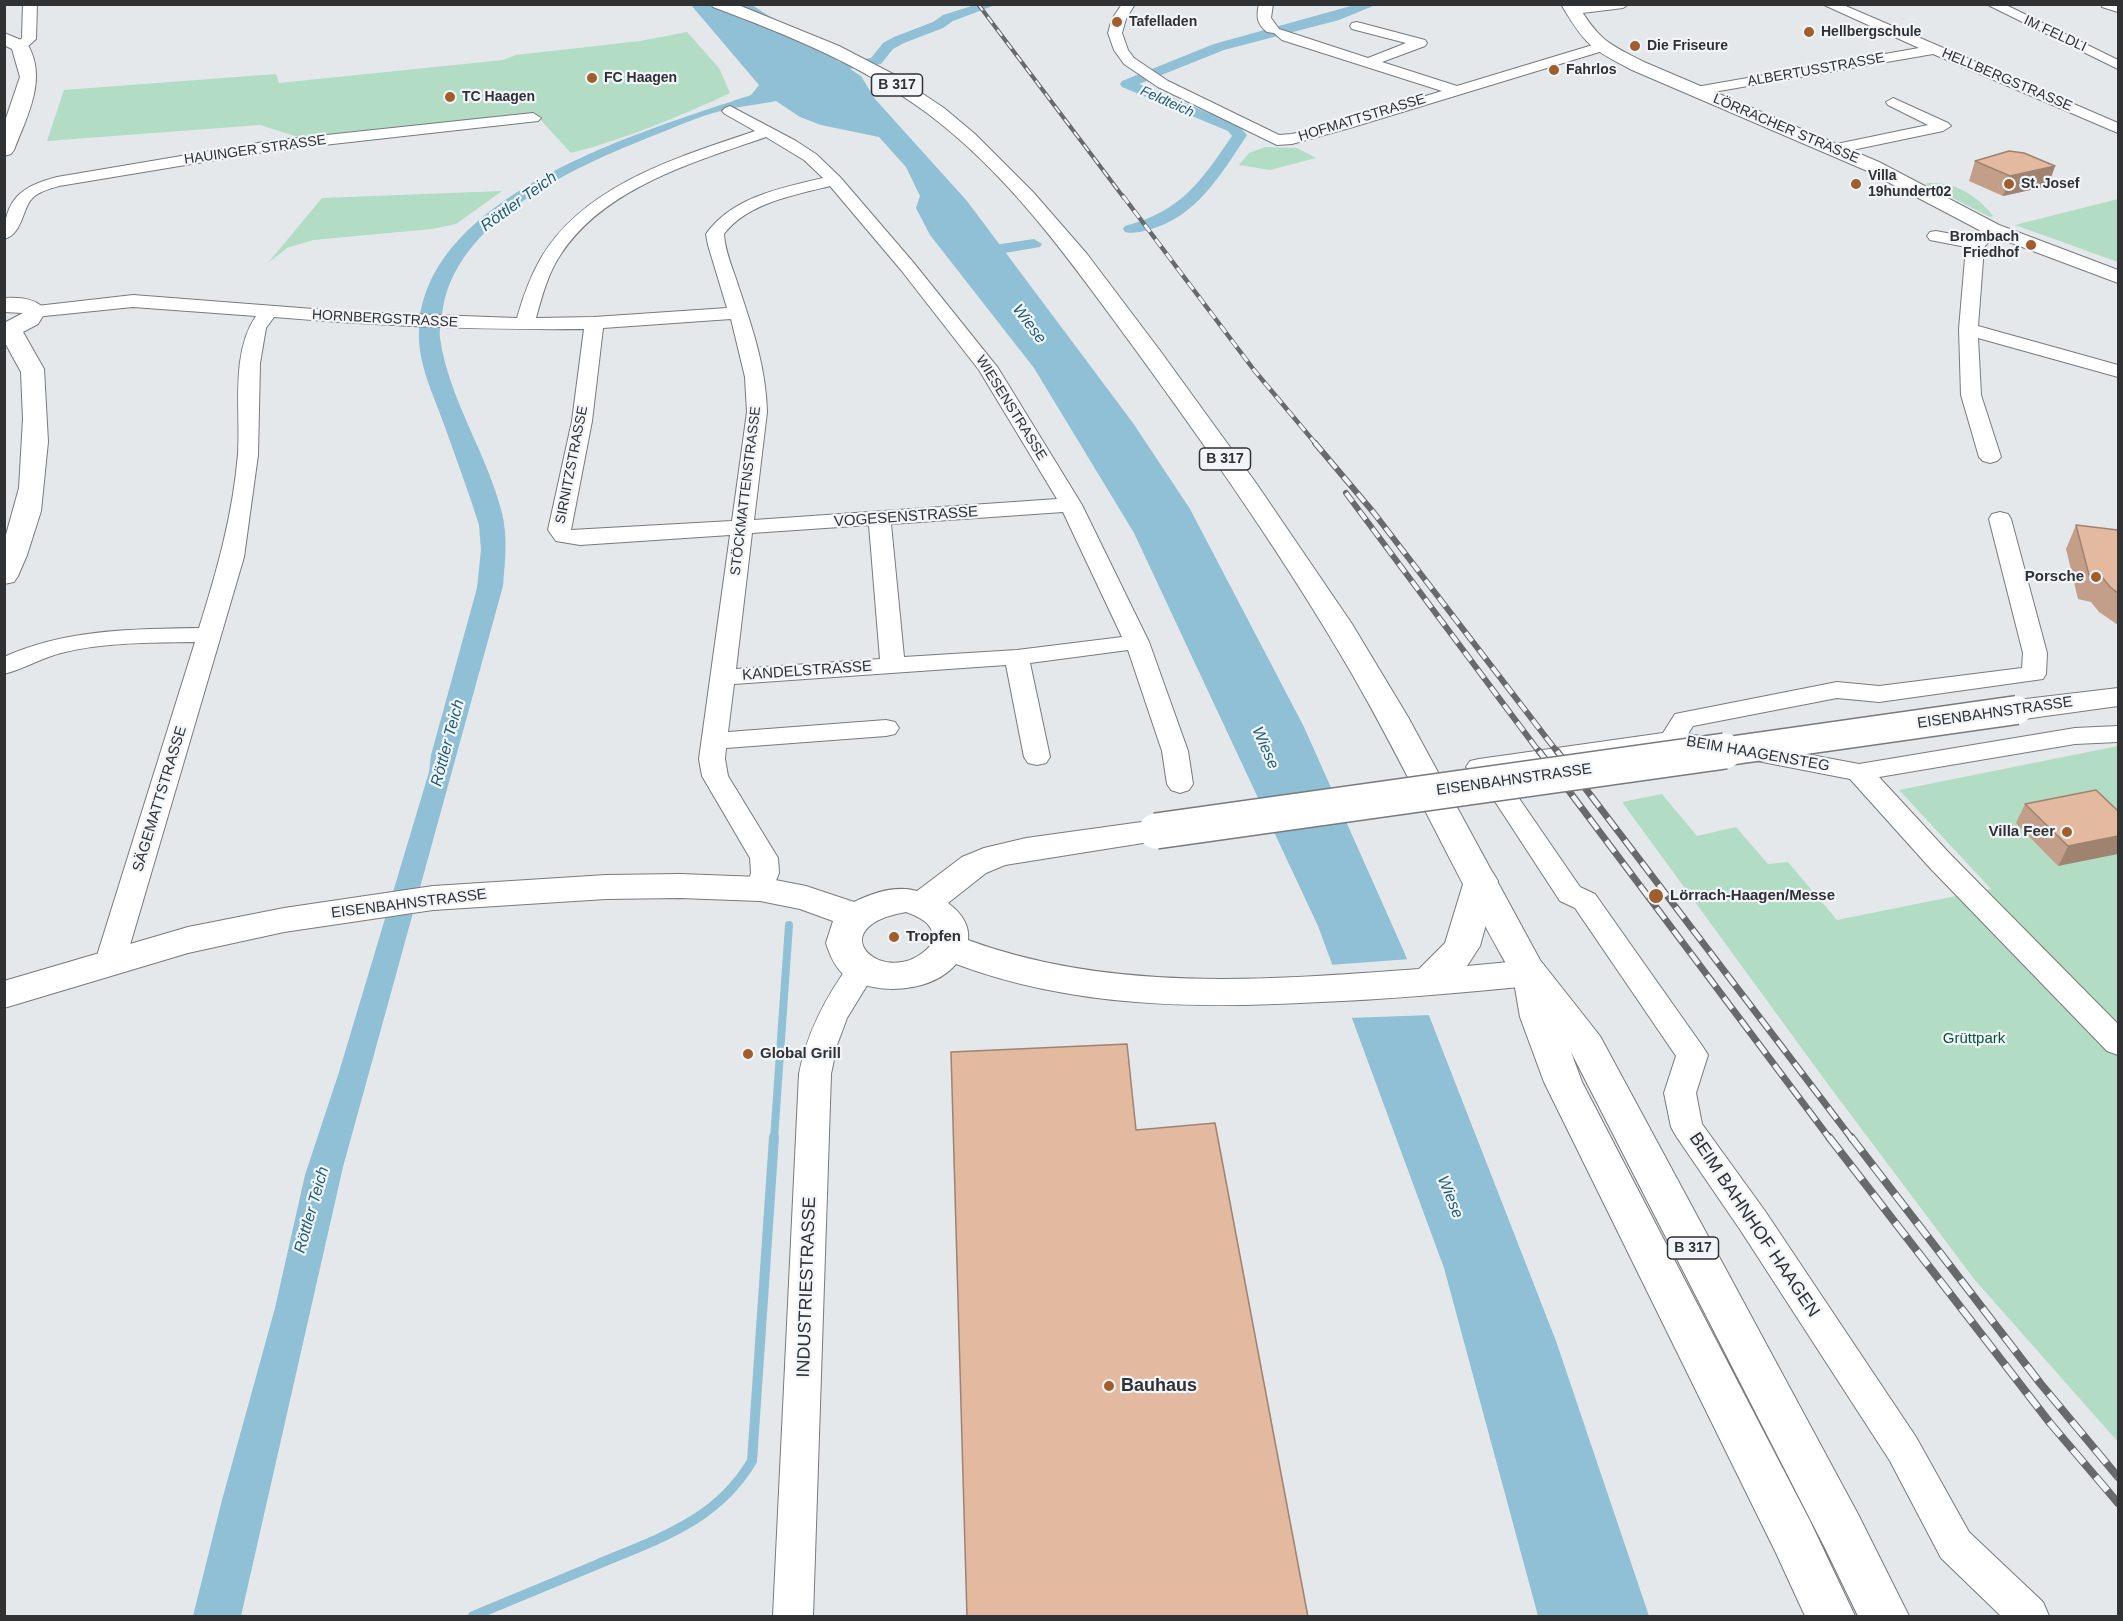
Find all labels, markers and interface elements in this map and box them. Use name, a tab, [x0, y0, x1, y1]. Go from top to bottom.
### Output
street label: IM FELDLI	[2021, 12, 2089, 56]
place label: Tafelladen	[1129, 14, 1197, 30]
marker: Tafelladen	[1110, 15, 1124, 29]
place label: Hellbergschule	[1821, 24, 1921, 40]
marker: Hellbergschule	[1802, 25, 1816, 39]
place label: Die Friseure	[1647, 38, 1728, 54]
marker: Die Friseure	[1628, 39, 1642, 53]
street label: HELLBERGSTRASSE	[1939, 45, 2075, 115]
street label: ALBERTUSSTRASSE	[1746, 50, 1886, 90]
place label: Fahrlos	[1566, 62, 1617, 78]
marker: Fahrlos	[1547, 63, 1561, 77]
place label: FC Haagen	[604, 70, 677, 86]
marker: FC Haagen	[585, 71, 599, 85]
road number: B 317	[872, 74, 922, 96]
water label: Feldteich	[1138, 83, 1196, 121]
place label: TC Haagen	[462, 89, 535, 105]
marker: TC Haagen	[443, 90, 457, 104]
street label: HOFMATTSTRASSE	[1296, 91, 1428, 145]
street label: LÖRRACHER STRASSE	[1710, 91, 1862, 167]
street label: HAUINGER STRASSE	[183, 132, 327, 168]
water label: Röttler Teich	[477, 168, 561, 236]
place label: Villa 19hundert02	[1868, 168, 1951, 200]
place label: St. Josef	[2021, 176, 2079, 192]
marker: Villa 19hundert02	[1849, 177, 1863, 191]
marker: St. Josef	[2002, 177, 2016, 191]
place label: Brombach Friedhof	[1950, 229, 2019, 262]
marker: Brombach Friedhof	[2024, 238, 2038, 252]
water label: Wiese	[1008, 301, 1050, 347]
street label: HORNBERGSTRASSE	[312, 307, 458, 331]
street label: WIESENSTRASSE	[972, 352, 1050, 464]
street label: SIRNITZSTRASSE	[552, 405, 592, 525]
street label: STÖCKMATTENSTRASSE	[727, 406, 765, 576]
road number: B 317	[1200, 448, 1250, 470]
street label: VOGESENSTRASSE	[833, 503, 979, 531]
place label: Porsche	[2025, 568, 2084, 586]
marker: Porsche	[2089, 570, 2103, 584]
street label: KANDELSTRASSE	[742, 657, 872, 685]
street label: EISENBAHNSTRASSE	[1916, 693, 2074, 733]
water label: Röttler Teich	[427, 697, 469, 789]
street label: SÄGEMATTSTRASSE	[129, 724, 191, 874]
water label: Wiese	[1247, 724, 1283, 772]
street label: BEIM HAAGENSTEG	[1685, 733, 1831, 775]
street label: EISENBAHNSTRASSE	[1435, 760, 1593, 800]
place label: Villa Feer	[1989, 823, 2055, 841]
marker: Villa Feer	[2060, 825, 2074, 839]
street label: EISENBAHNSTRASSE	[330, 886, 488, 922]
marker: Lörrach-Haagen/Messe	[1647, 887, 1665, 905]
place label: Lörrach-Haagen/Messe	[1670, 887, 1835, 905]
place label: Tropfen	[906, 928, 961, 946]
marker: Tropfen	[887, 930, 901, 944]
park label: Grüttpark	[1943, 1030, 2005, 1048]
place label: Global Grill	[760, 1045, 841, 1063]
marker: Global Grill	[741, 1047, 755, 1061]
street label: BEIM BAHNHOF HAAGEN	[1684, 1129, 1824, 1321]
water label: Röttler Teich	[290, 1164, 334, 1256]
water label: Wiese	[1433, 1173, 1467, 1221]
street label: INDUSTRIESTRASSE	[793, 1196, 821, 1378]
road number: B 317	[1668, 1237, 1718, 1259]
place label: Bauhaus	[1121, 1375, 1197, 1397]
marker: Bauhaus	[1102, 1379, 1116, 1393]

